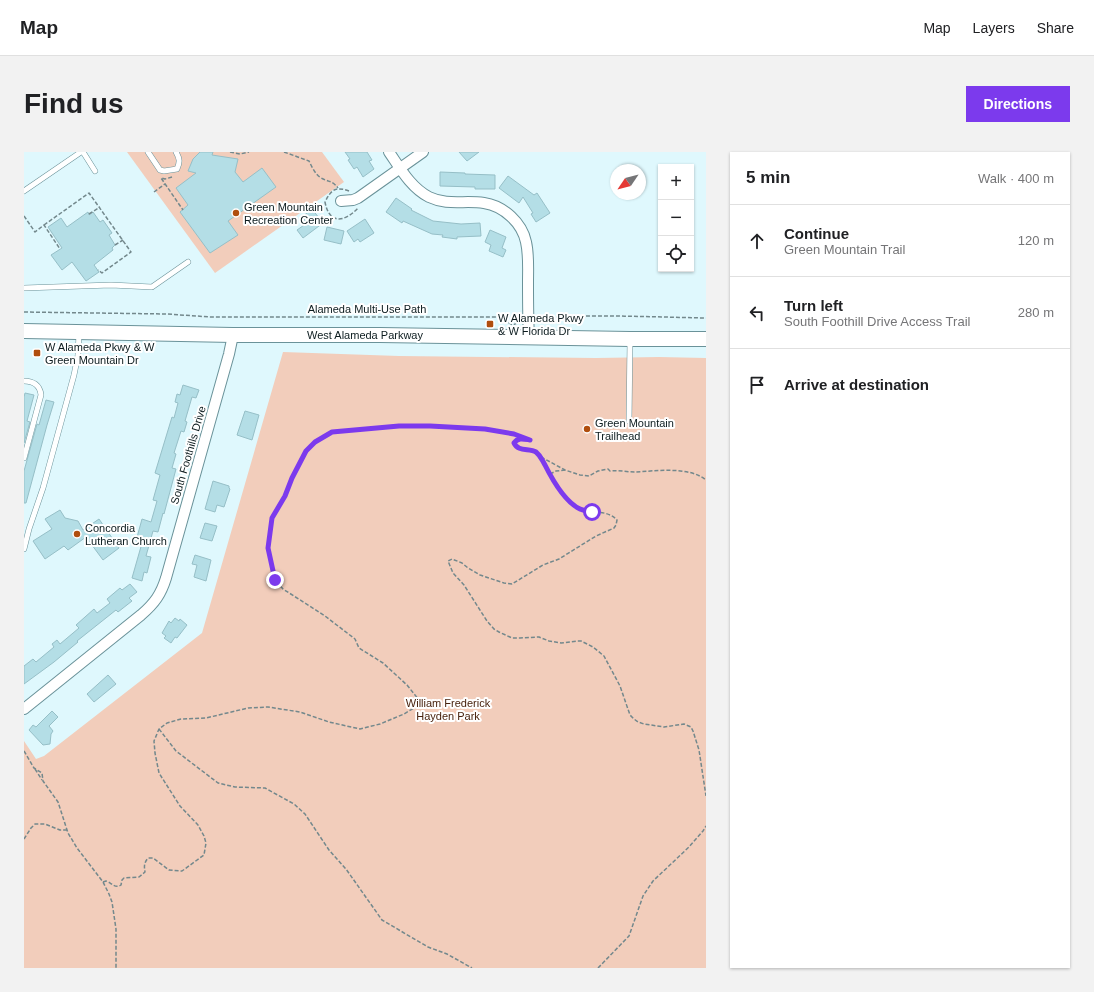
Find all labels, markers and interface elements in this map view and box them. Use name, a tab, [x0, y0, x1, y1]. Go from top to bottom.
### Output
text: Map	[20, 17, 58, 38]
text: Map	[923, 20, 951, 36]
text: Layers	[973, 20, 1015, 36]
text: Share	[1037, 20, 1074, 36]
button: Directions	[966, 86, 1070, 122]
text: Find us	[24, 88, 124, 119]
north arrow	[610, 164, 646, 200]
map controls	[658, 164, 694, 272]
button: +	[658, 164, 694, 200]
text: 5 min	[746, 168, 790, 187]
text: Walk · 400 m	[978, 171, 1054, 186]
button: −	[658, 200, 694, 236]
place label: Green Mountain Recreation Center	[244, 201, 334, 226]
marker: Green Mountain Recreation Center	[231, 208, 241, 218]
text: Continue	[784, 225, 849, 242]
icon: ahead	[746, 230, 768, 252]
text: 120 m	[1018, 233, 1054, 248]
button: locate	[658, 236, 694, 272]
text: Green Mountain Trail	[784, 242, 905, 257]
text: Turn left	[784, 297, 843, 314]
icon: left	[746, 302, 768, 324]
street label: Alameda Multi-Use Path	[308, 303, 426, 315]
text: 280 m	[1018, 305, 1054, 320]
place label: W Alameda Pkwy & W Florida Dr	[498, 312, 584, 337]
text: South Foothill Drive Access Trail	[784, 314, 970, 329]
marker: W Alameda Pkwy & W Florida Dr	[485, 319, 495, 329]
street label: West Alameda Parkway	[307, 329, 423, 341]
place label: W Alameda Pkwy & W Green Mountain Dr	[45, 341, 155, 366]
marker: W Alameda Pkwy & W Green Mountain Dr	[32, 348, 42, 358]
icon: arrive	[746, 374, 768, 396]
text: Arrive at destination	[784, 376, 929, 393]
street label: South Foothills Drive	[168, 405, 208, 505]
place label: Green Mountain Trailhead	[595, 417, 674, 442]
marker: Green Mountain Trailhead	[582, 424, 592, 434]
route start	[583, 503, 601, 521]
place label: Concordia Lutheran Church	[85, 522, 167, 547]
marker: Concordia Lutheran Church	[72, 529, 82, 539]
route end	[266, 571, 284, 589]
park label: William Frederick Hayden Park	[406, 697, 491, 722]

